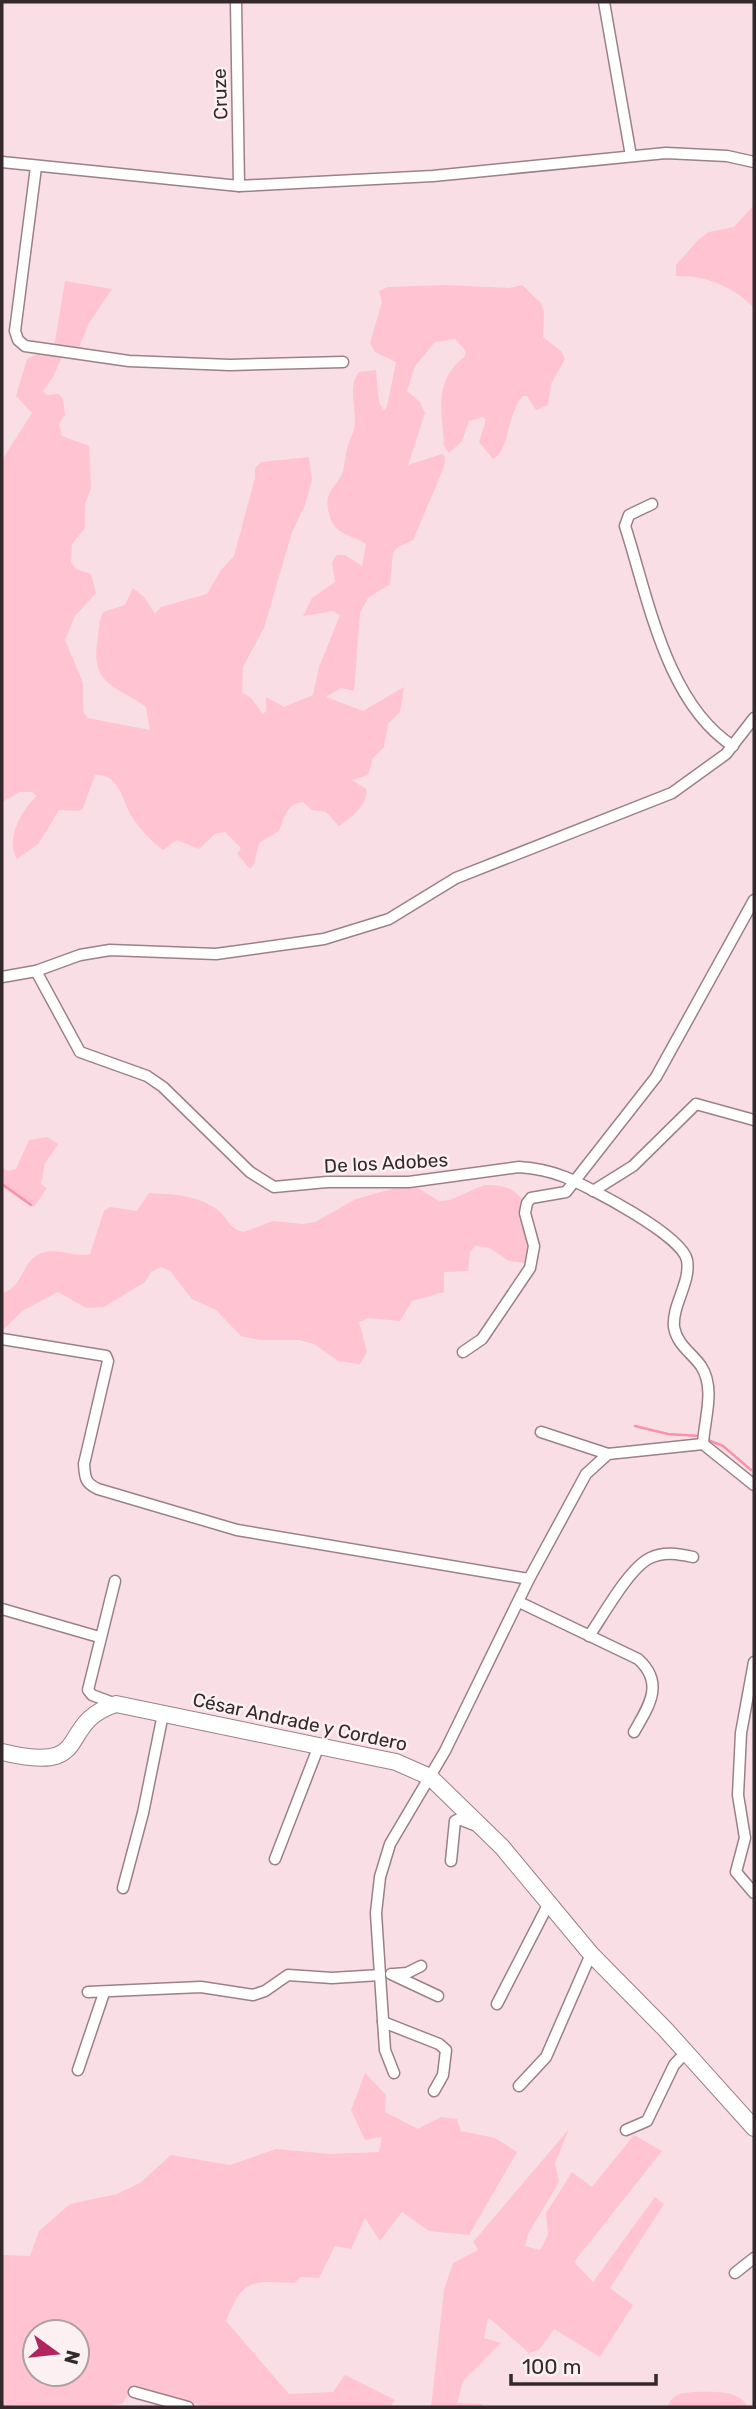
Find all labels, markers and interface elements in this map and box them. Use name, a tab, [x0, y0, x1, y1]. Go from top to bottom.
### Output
street label: Cruze	[208, 68, 232, 120]
street label: De los Adobes	[323, 1148, 449, 1178]
street label: César Andrade y Cordero	[191, 1688, 409, 1756]
north arrow	[21, 2318, 91, 2388]
scale bar	[511, 2342, 656, 2386]
text: N	[59, 2348, 85, 2367]
text: 100 m	[522, 2354, 581, 2379]

